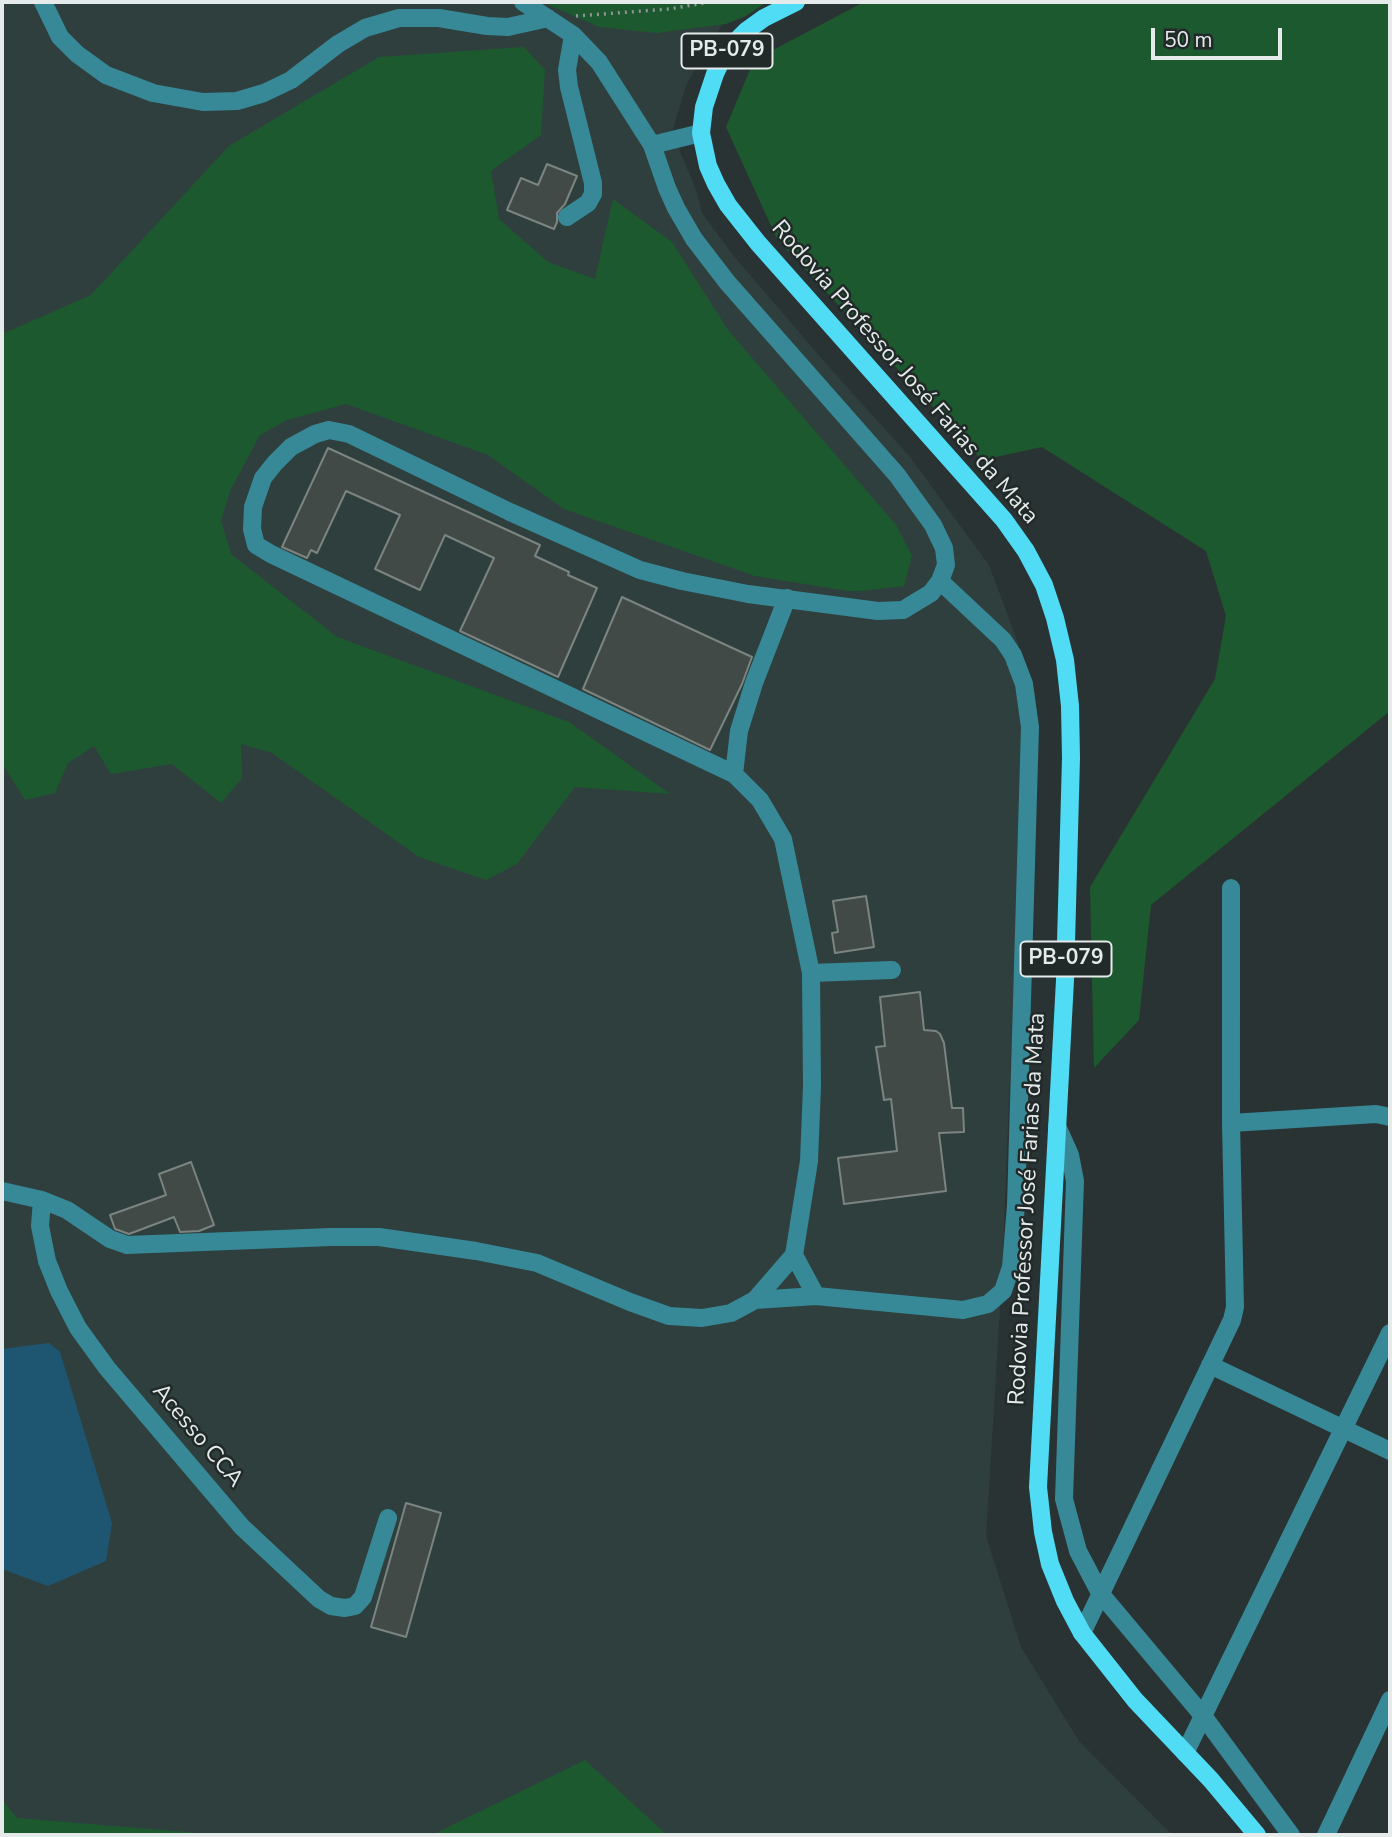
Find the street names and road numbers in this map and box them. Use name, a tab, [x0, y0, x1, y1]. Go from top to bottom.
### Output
road number: PB-079	[682, 34, 772, 68]
street label: Rodovia Professor José Farias da Mata	[765, 216, 1043, 530]
road number: PB-079	[1020, 942, 1112, 976]
street label: Rodovia Professor José Farias da Mata	[1004, 1012, 1052, 1406]
street label: Acesso CCA	[146, 1379, 248, 1493]

